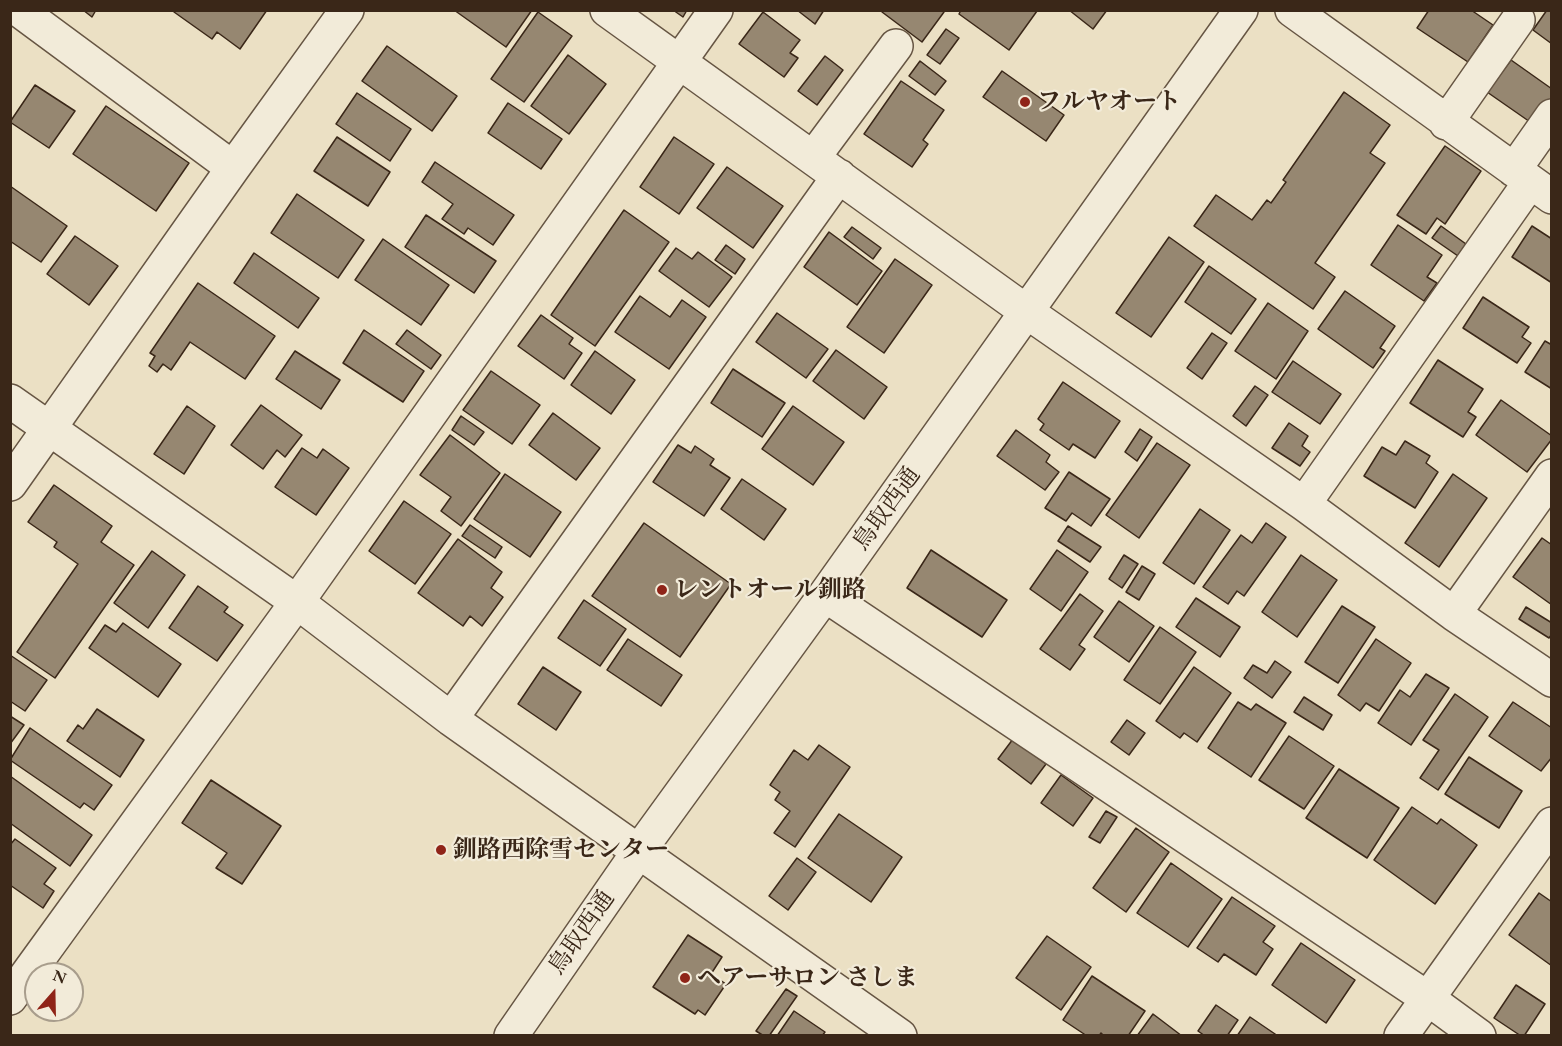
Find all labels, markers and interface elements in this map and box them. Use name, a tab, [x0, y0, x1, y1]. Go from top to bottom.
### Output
place label: フルヤオート	[1037, 88, 1181, 116]
marker: フルヤオート	[1018, 95, 1032, 109]
street label: 鳥取西通	[847, 462, 927, 556]
place label: レントオール釧路	[674, 576, 866, 604]
marker: レントオール釧路	[655, 583, 669, 597]
place label: 釧路西除雪センター	[453, 836, 669, 864]
marker: 釧路西除雪センター	[434, 843, 448, 857]
street label: 鳥取西通	[543, 885, 621, 981]
north arrow	[24, 962, 84, 1022]
text: N	[50, 964, 69, 989]
place label: ヘアーサロン さしま	[697, 964, 918, 992]
marker: ヘアーサロン さしま	[678, 971, 692, 985]

